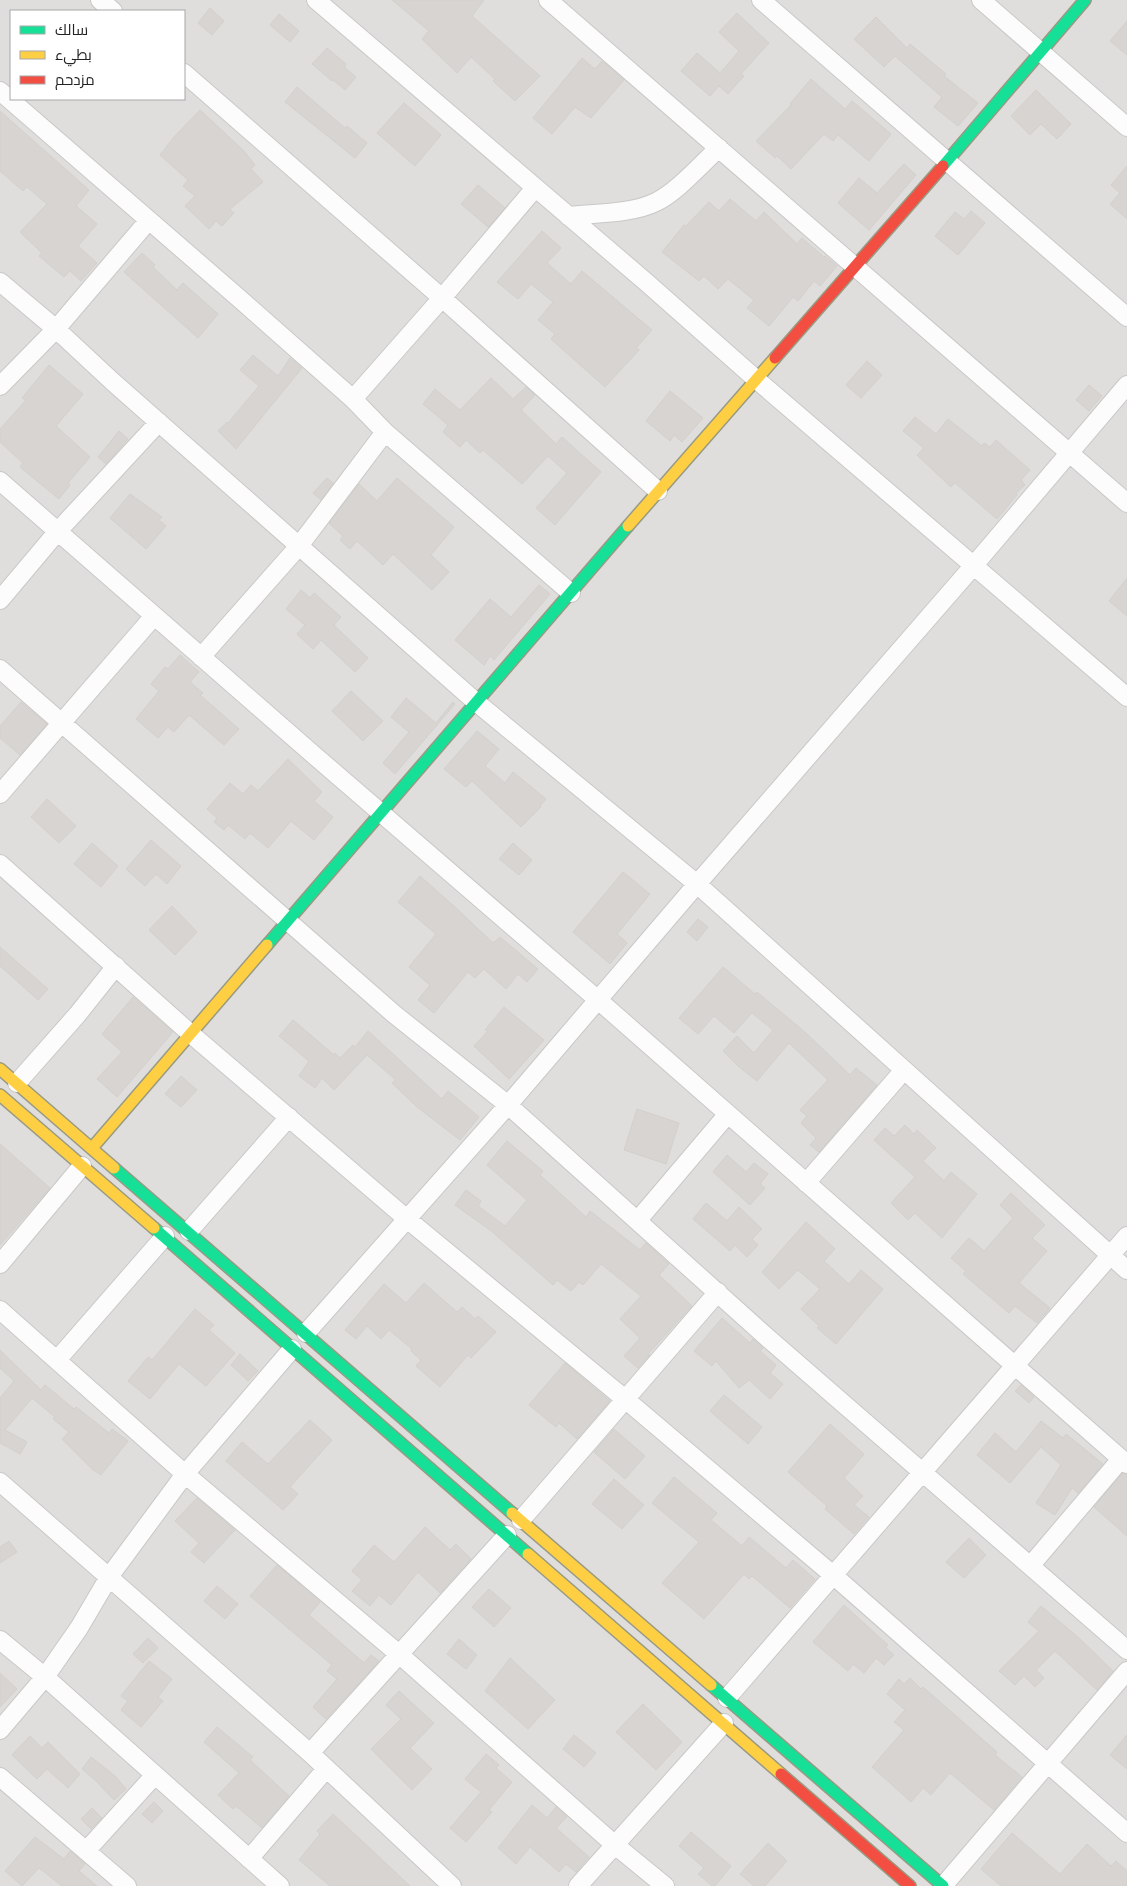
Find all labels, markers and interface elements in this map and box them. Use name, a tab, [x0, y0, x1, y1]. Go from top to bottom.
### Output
legend	[10, 10, 185, 100]
text: سالك	[55, 20, 88, 38]
text: بطيء	[55, 45, 92, 67]
text: مزدحم	[55, 70, 95, 90]

